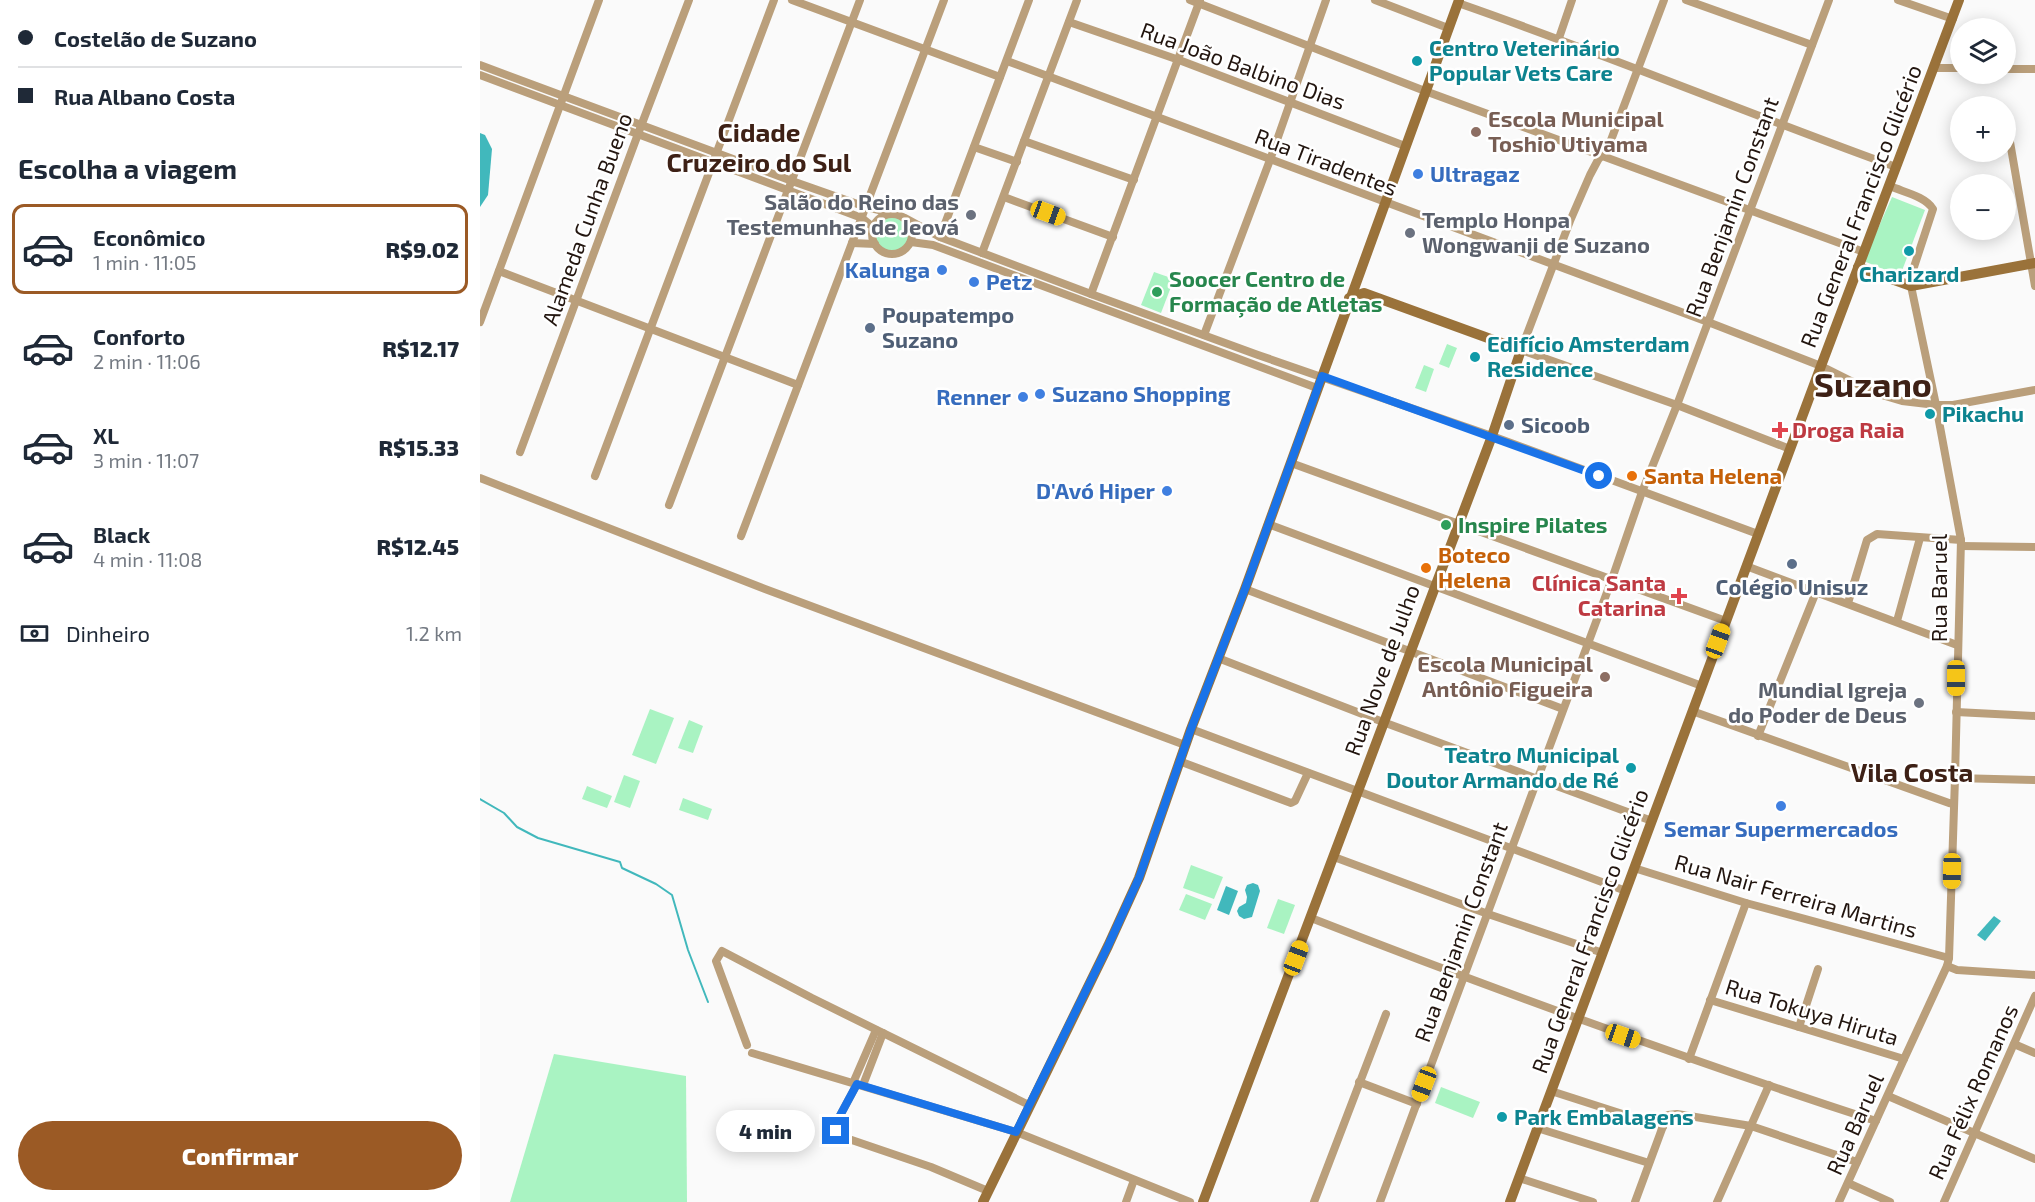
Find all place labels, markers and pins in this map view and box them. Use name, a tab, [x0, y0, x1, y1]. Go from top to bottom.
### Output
place label: Centro Veterinário Popular Vets Care	[1429, 34, 1620, 85]
marker: Centro Veterinário Popular Vets Care	[1410, 54, 1424, 68]
place label: Escola Municipal Toshio Utiyama	[1488, 105, 1664, 157]
marker: Escola Municipal Toshio Utiyama	[1469, 125, 1483, 139]
place label: Ultragaz	[1430, 160, 1520, 186]
marker: Ultragaz	[1411, 167, 1425, 181]
place label: Salão do Reino das Testemunhas de Jeová	[727, 188, 959, 239]
place label: Templo Honpa Wongwanji de Suzano	[1422, 206, 1650, 257]
marker: Salão do Reino das Testemunhas de Jeová	[964, 208, 978, 222]
marker: Templo Honpa Wongwanji de Suzano	[1403, 226, 1417, 240]
marker: Charizard	[1902, 244, 1916, 258]
place label: Kalunga	[845, 256, 930, 282]
place label: Charizard	[1859, 260, 1959, 286]
marker: Kalunga	[935, 263, 949, 277]
place label: Soocer Centro de Formação de Atletas	[1169, 265, 1382, 318]
place label: Petz	[986, 268, 1033, 294]
marker: Petz	[967, 275, 981, 289]
marker: Soocer Centro de Formação de Atletas	[1150, 285, 1164, 299]
place label: Poupatempo Suzano	[882, 301, 1014, 352]
marker: Poupatempo Suzano	[863, 321, 877, 335]
place label: Edifício Amsterdam Residence	[1487, 330, 1690, 381]
marker: Edifício Amsterdam Residence	[1468, 350, 1482, 364]
place label: Suzano Shopping	[1052, 380, 1231, 406]
place label: Renner	[936, 383, 1012, 409]
marker: Suzano Shopping	[1033, 387, 1047, 401]
marker: Renner	[1016, 390, 1030, 404]
place label: Pikachu	[1942, 400, 2024, 426]
marker: Pikachu	[1923, 407, 1937, 421]
place label: Sicoob	[1521, 411, 1590, 437]
place label: Droga Raia	[1792, 416, 1905, 442]
marker: Sicoob	[1502, 418, 1516, 432]
marker: Droga Raia	[1773, 423, 1787, 437]
place label: Santa Helena	[1644, 462, 1782, 488]
marker: Santa Helena	[1625, 469, 1639, 483]
place label: D'Avó Hiper	[1036, 477, 1156, 503]
marker: D'Avó Hiper	[1160, 484, 1174, 498]
place label: Inspire Pilates	[1458, 511, 1608, 537]
marker: Inspire Pilates	[1439, 518, 1453, 532]
place label: Boteco Helena	[1438, 541, 1511, 592]
marker: Colégio Unisuz	[1785, 557, 1799, 571]
marker: Boteco Helena	[1419, 561, 1433, 575]
place label: Clínica Santa Catarina	[1532, 569, 1666, 620]
place label: Colégio Unisuz	[1716, 573, 1868, 599]
marker: Clínica Santa Catarina	[1670, 587, 1688, 605]
place label: Escola Municipal Antônio Figueira	[1417, 650, 1594, 701]
marker: Escola Municipal Antônio Figueira	[1598, 670, 1612, 684]
place label: Mundial Igreja do Poder de Deus	[1728, 676, 1907, 727]
marker: Mundial Igreja do Poder de Deus	[1912, 696, 1926, 710]
place label: Teatro Municipal Doutor Armando de Ré	[1386, 741, 1620, 792]
marker: Teatro Municipal Doutor Armando de Ré	[1624, 761, 1638, 775]
marker: Semar Supermercados	[1774, 799, 1788, 813]
place label: Semar Supermercados	[1664, 815, 1898, 841]
place label: Park Embalagens	[1514, 1103, 1694, 1129]
marker: Park Embalagens	[1495, 1110, 1509, 1124]

